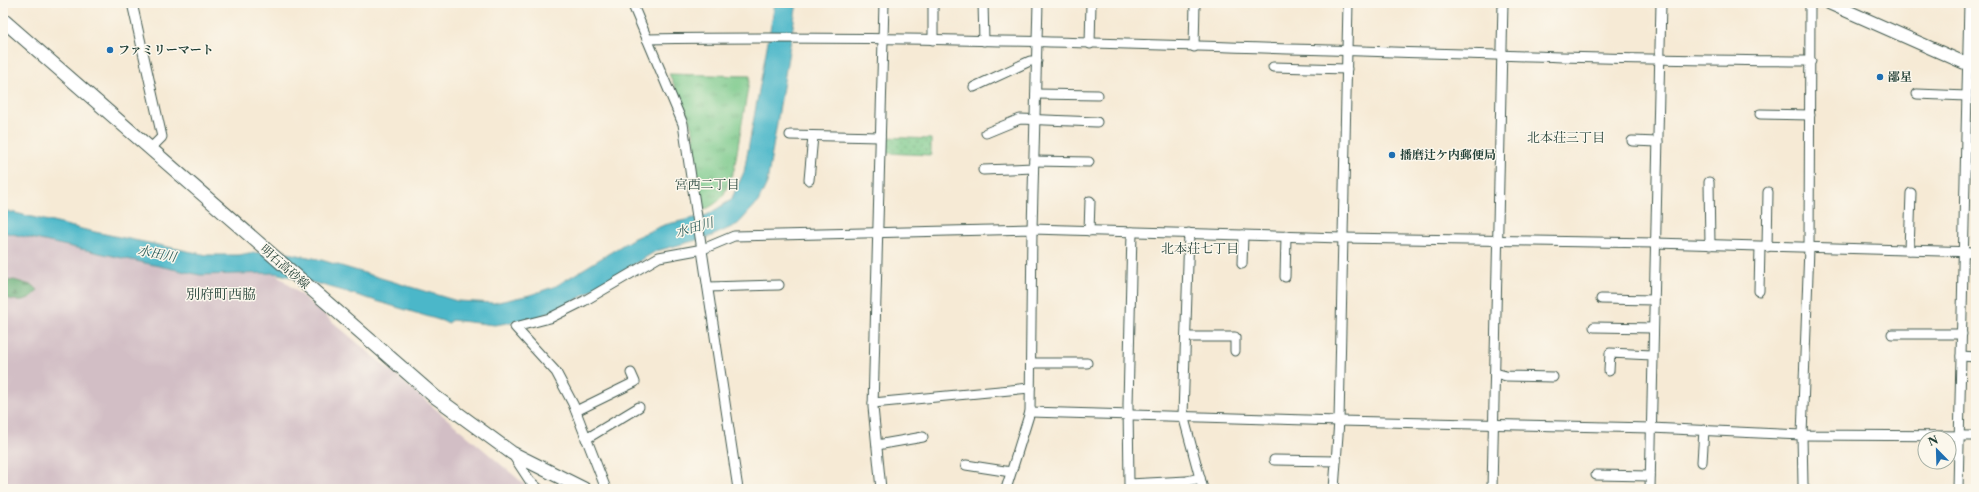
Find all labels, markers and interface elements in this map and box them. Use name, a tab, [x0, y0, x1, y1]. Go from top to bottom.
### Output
place label: ファミリーマート	[118, 42, 214, 57]
marker: ファミリーマート	[105, 45, 115, 55]
place label: 鄙星	[1888, 69, 1912, 84]
marker: 鄙星	[1875, 72, 1885, 82]
district label: 北本荘三丁目	[1527, 129, 1605, 145]
place label: 播磨辻ケ内郵便局	[1400, 147, 1496, 162]
marker: 播磨辻ケ内郵便局	[1387, 150, 1397, 160]
district label: 宮西二丁目	[674, 176, 740, 192]
water label: 水田川	[673, 213, 717, 240]
district label: 北本荘七丁目	[1161, 240, 1239, 256]
water label: 水田川	[136, 241, 180, 265]
street label: 明石高砂線	[258, 241, 313, 292]
district label: 別府町西脇	[186, 285, 256, 303]
north arrow	[1917, 430, 1957, 470]
text: N	[1926, 432, 1941, 449]

